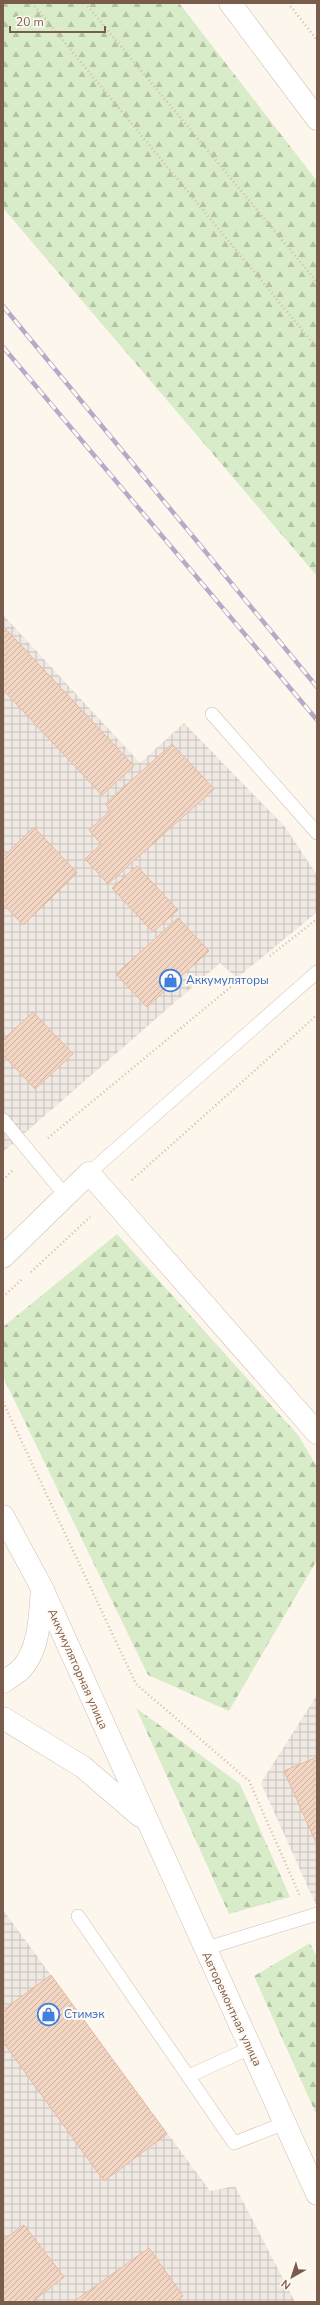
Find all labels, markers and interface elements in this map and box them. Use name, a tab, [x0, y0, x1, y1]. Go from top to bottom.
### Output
scale bar	[10, 8, 105, 34]
text: 20 m	[16, 14, 44, 30]
shop icon: Аккумуляторы	[157, 967, 183, 993]
place label: Аккумуляторы	[186, 972, 269, 988]
street label: Аккумуляторная улица	[44, 1606, 112, 1732]
street label: Авторемонтная улица	[198, 1949, 266, 2069]
shop icon: Стимэк	[36, 2001, 62, 2027]
place label: Стимэк	[64, 2006, 105, 2022]
north arrow	[272, 2257, 312, 2297]
text: N	[278, 2276, 294, 2293]

